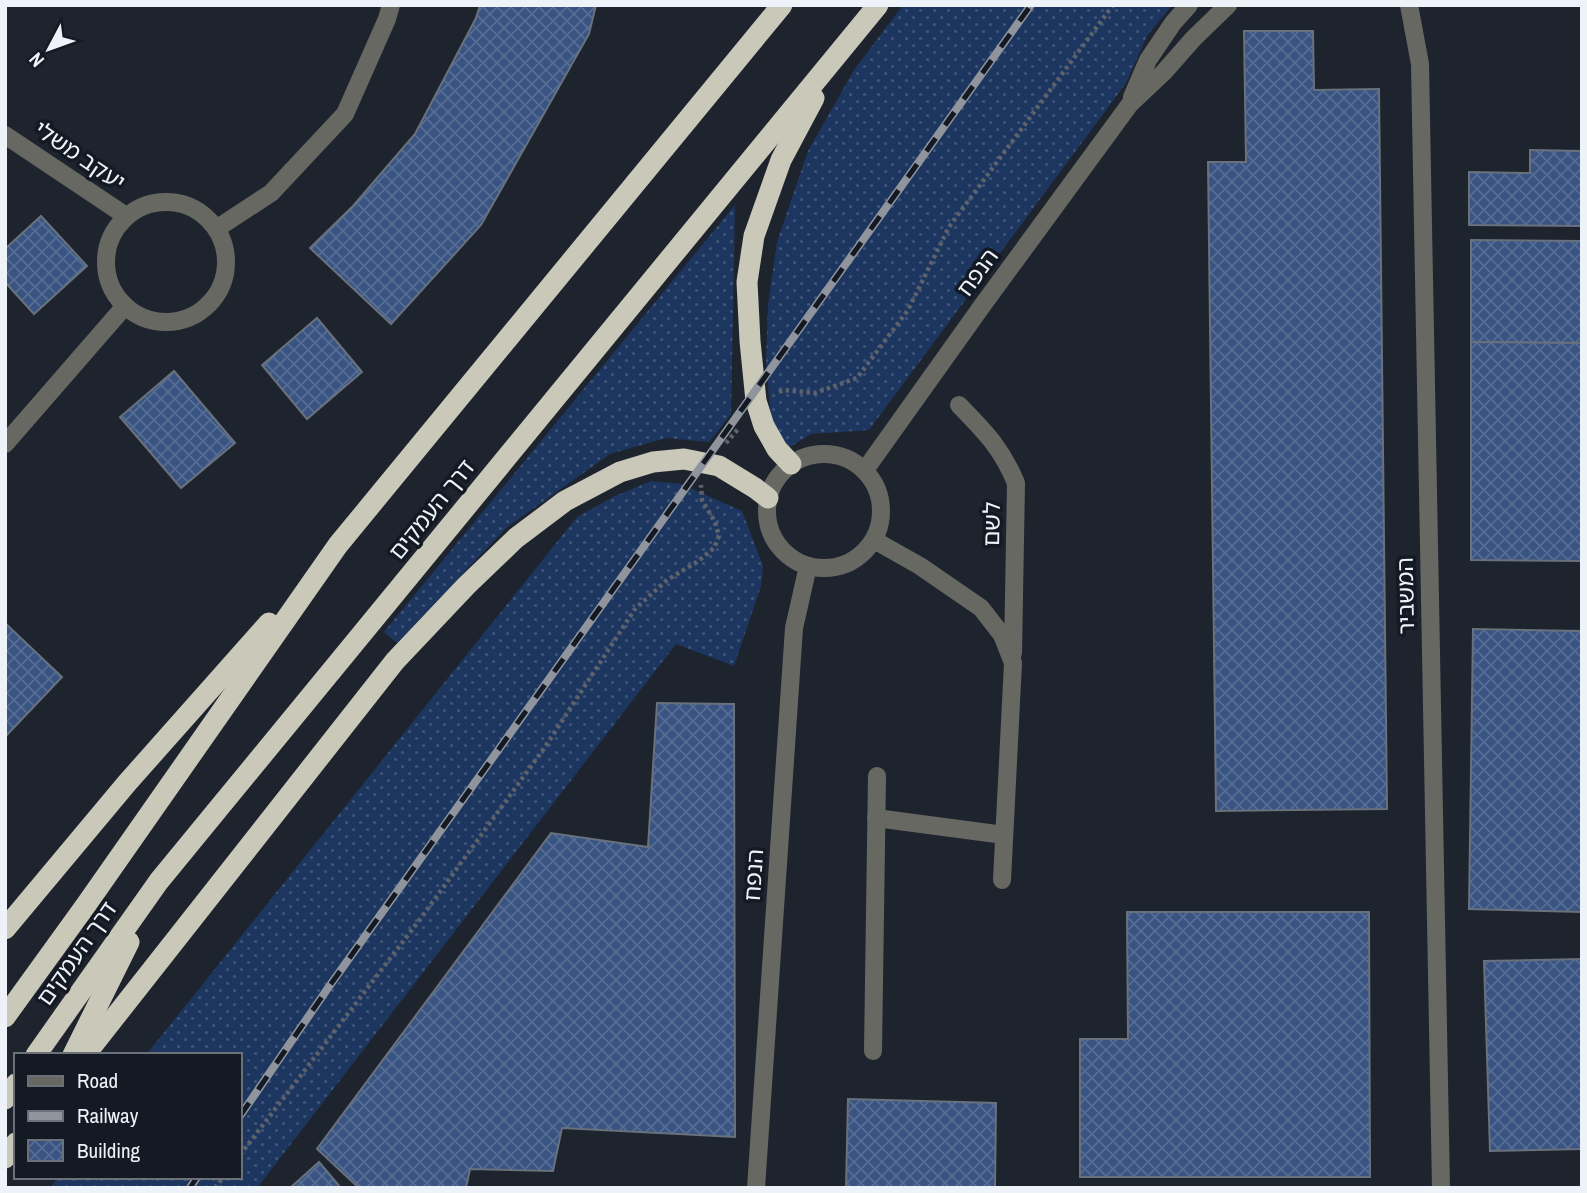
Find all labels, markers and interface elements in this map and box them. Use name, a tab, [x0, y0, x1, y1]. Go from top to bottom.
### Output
north arrow	[14, 14, 84, 84]
text: N	[23, 47, 50, 73]
street label: יעקב משלי	[28, 113, 132, 197]
street label: הנפח	[949, 242, 1005, 302]
street label: דרך העמקים	[381, 452, 481, 566]
street label: לשם	[975, 501, 1007, 547]
street label: המשביר	[1389, 557, 1421, 635]
street label: הנפח	[736, 848, 770, 902]
street label: דרך העמקים	[29, 895, 123, 1011]
legend	[14, 1053, 242, 1179]
text: Road	[77, 1066, 118, 1095]
text: Railway	[77, 1101, 139, 1130]
text: Building	[77, 1136, 141, 1165]

